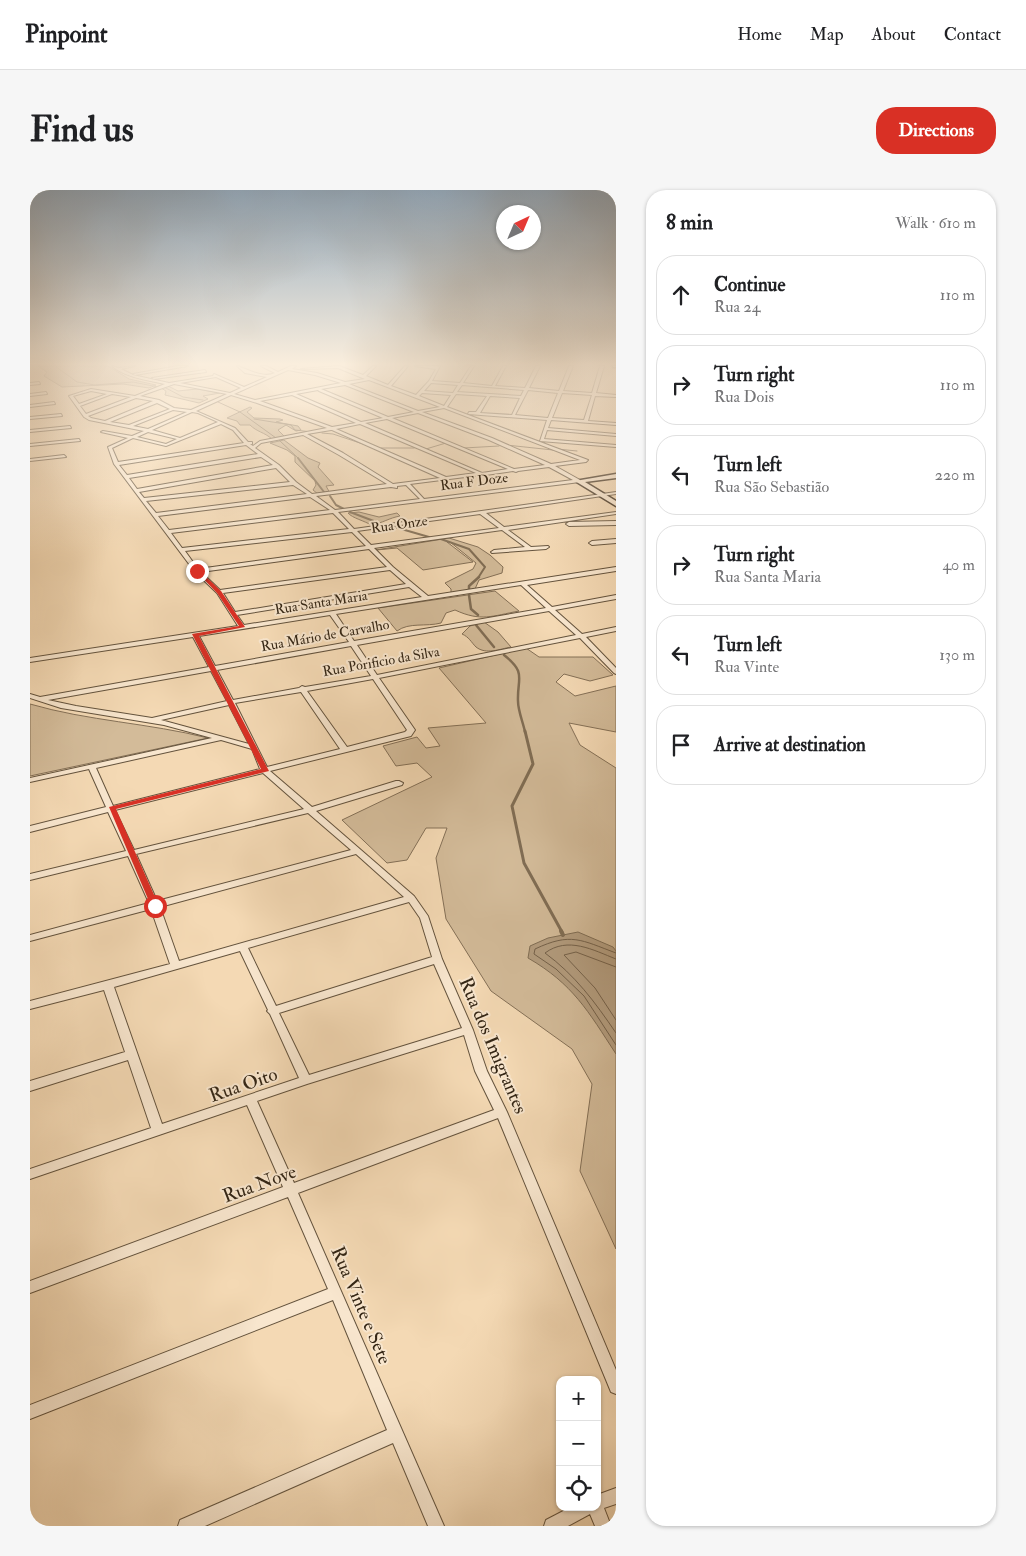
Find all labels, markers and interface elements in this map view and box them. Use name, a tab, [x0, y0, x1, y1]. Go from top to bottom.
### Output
text: Pinpoint	[25, 19, 108, 50]
text: Home	[737, 23, 782, 46]
text: Map	[810, 23, 844, 46]
text: About	[872, 23, 916, 46]
text: Contact	[944, 23, 1001, 46]
button: Directions	[876, 107, 996, 154]
text: Find us	[30, 108, 134, 152]
north arrow	[496, 205, 541, 250]
text: 8 min	[666, 209, 713, 236]
text: Walk · 610 m	[895, 213, 976, 233]
text: Continue	[714, 273, 785, 297]
icon: ahead	[667, 281, 695, 309]
text: 110 m	[940, 285, 975, 305]
text: Rua 24	[714, 297, 760, 317]
text: Turn right	[714, 363, 794, 387]
icon: right	[667, 371, 695, 399]
text: 110 m	[940, 375, 975, 395]
text: Rua Dois	[714, 387, 774, 407]
text: Turn left	[714, 453, 782, 477]
icon: left	[667, 461, 695, 489]
text: 220 m	[935, 465, 975, 485]
street label: Rua F Doze	[439, 469, 509, 494]
text: Rua São Sebastião	[714, 477, 829, 497]
street label: Rua Onze	[370, 512, 429, 537]
text: Turn right	[714, 543, 794, 567]
icon: right	[667, 551, 695, 579]
text: 40 m	[942, 555, 975, 575]
route end	[186, 560, 209, 583]
text: Rua Santa Maria	[714, 567, 821, 587]
street label: Rua Santa Maria	[273, 587, 369, 618]
street label: Rua Mário de Carvalho	[260, 616, 391, 655]
text: Turn left	[714, 633, 782, 657]
icon: left	[667, 641, 695, 669]
street label: Rua Porificio da Silva	[321, 643, 441, 680]
text: 130 m	[939, 645, 975, 665]
text: Rua Vinte	[714, 657, 779, 677]
icon: arrive	[667, 731, 695, 759]
text: Arrive at destination	[714, 733, 866, 757]
route start	[144, 895, 167, 918]
street label: Rua dos Imigrantes	[453, 973, 533, 1117]
street label: Rua Oito	[206, 1062, 281, 1108]
street label: Rua Nove	[219, 1160, 299, 1208]
street label: Rua Vinte e Sete	[325, 1243, 397, 1368]
map controls	[556, 1376, 601, 1511]
button: +	[556, 1376, 601, 1421]
button: −	[556, 1421, 601, 1466]
button: locate	[556, 1466, 601, 1511]

